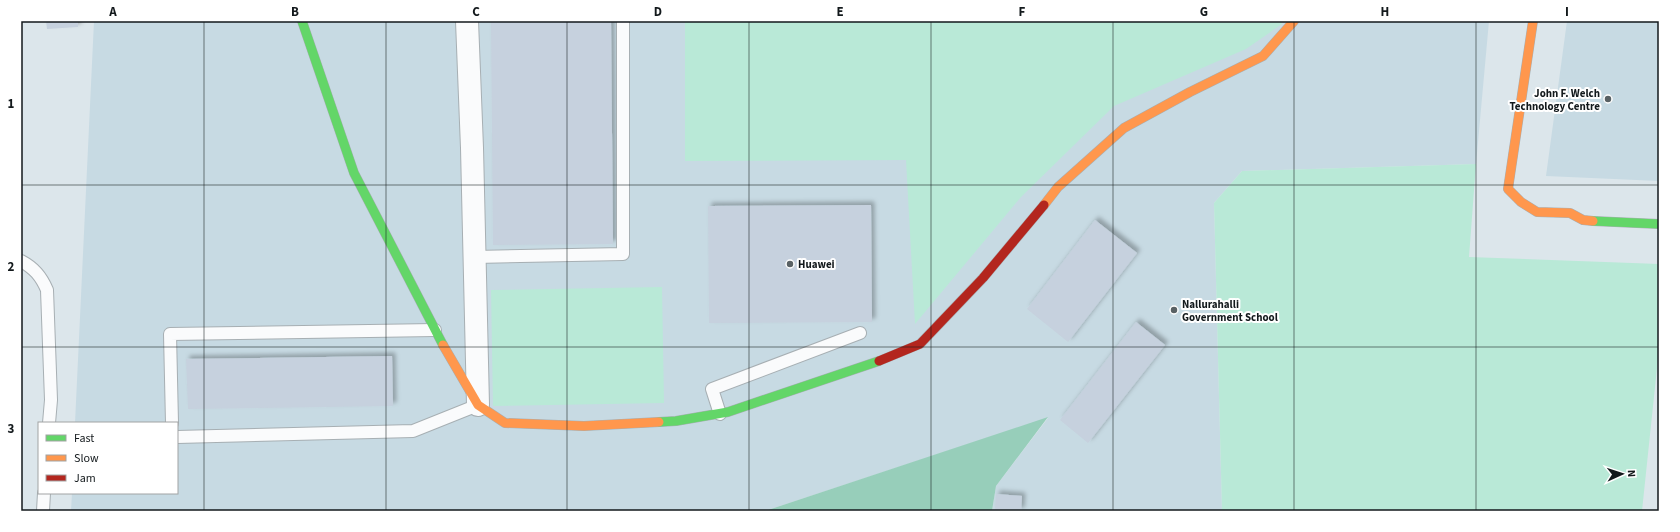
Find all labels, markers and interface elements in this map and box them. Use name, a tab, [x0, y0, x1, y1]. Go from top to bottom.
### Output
text: A	[108, 3, 117, 21]
text: B	[291, 3, 299, 21]
text: C	[472, 3, 480, 21]
text: D	[654, 3, 662, 21]
text: E	[836, 3, 844, 21]
text: F	[1019, 3, 1026, 21]
text: G	[1200, 3, 1208, 21]
text: H	[1381, 3, 1389, 21]
text: I	[1565, 3, 1569, 21]
place label: John F. Welch Technology Centre	[1510, 86, 1600, 114]
marker: John F. Welch Technology Centre	[1603, 94, 1613, 104]
text: 1	[8, 95, 15, 113]
place label: Huawei	[798, 257, 835, 272]
text: 2	[8, 258, 15, 276]
marker: Huawei	[785, 259, 795, 269]
place label: Nallurahalli Government School	[1182, 297, 1279, 325]
marker: Nallurahalli Government School	[1169, 305, 1179, 315]
text: 3	[8, 420, 15, 438]
legend	[38, 422, 178, 494]
text: Fast	[74, 430, 94, 447]
text: Slow	[74, 450, 99, 467]
north arrow	[1602, 454, 1642, 494]
text: N	[1624, 469, 1639, 478]
text: Jam	[74, 470, 96, 487]

